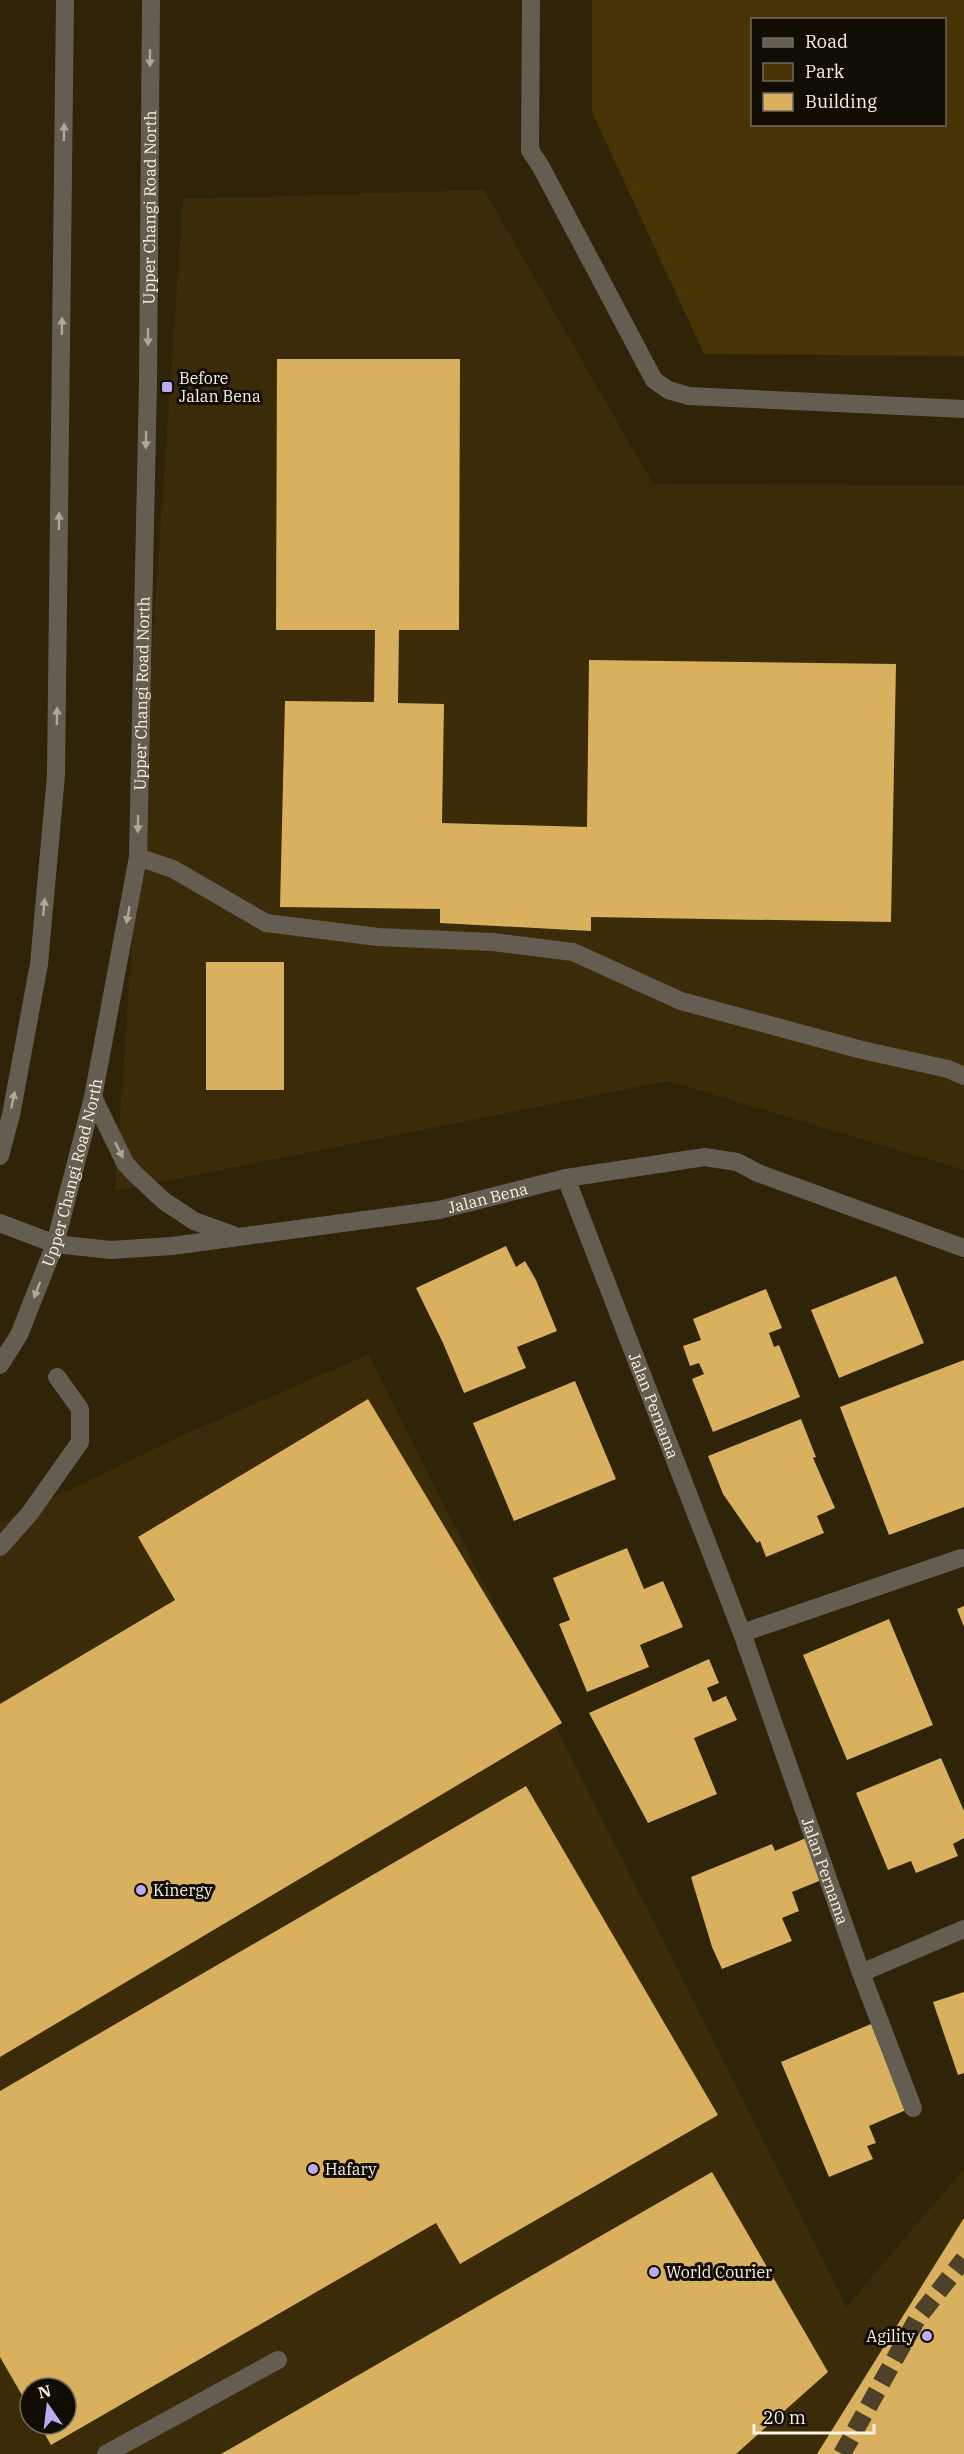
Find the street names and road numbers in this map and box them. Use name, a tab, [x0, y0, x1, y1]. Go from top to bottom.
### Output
street label: Upper Changi Road North	[139, 110, 160, 305]
street label: Upper Changi Road North	[129, 596, 153, 791]
street label: Upper Changi Road North	[37, 1077, 106, 1269]
street label: Jalan Bena	[446, 1178, 530, 1217]
street label: Jalan Pernama	[625, 1350, 684, 1462]
street label: Jalan Pernama	[797, 1815, 853, 1927]

